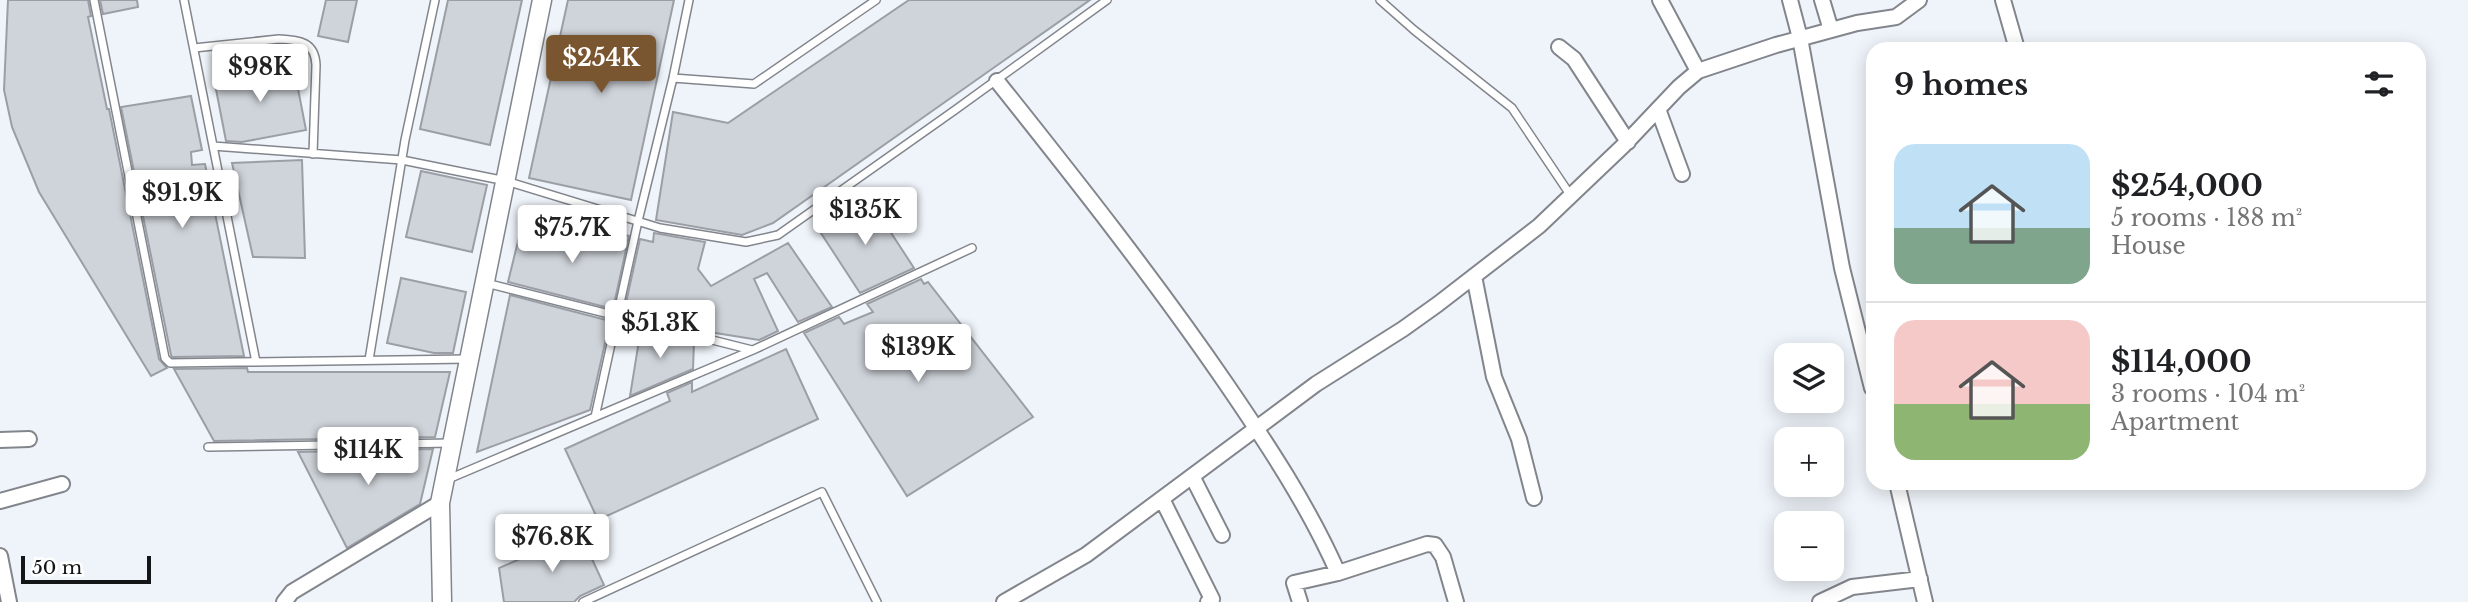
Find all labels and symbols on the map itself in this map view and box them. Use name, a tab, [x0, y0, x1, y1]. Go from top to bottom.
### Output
pin: $254K	[552, 36, 650, 95]
pin: $98K	[219, 44, 301, 104]
pin: $91.9K	[125, 170, 239, 230]
pin: $135K	[816, 188, 914, 247]
pin: $75.7K	[515, 205, 629, 265]
pin: $51.3K	[603, 300, 717, 360]
pin: $139K	[869, 324, 967, 384]
pin: $114K	[319, 428, 417, 487]
pin: $76.8K	[495, 514, 609, 574]
scale bar	[21, 553, 150, 585]

